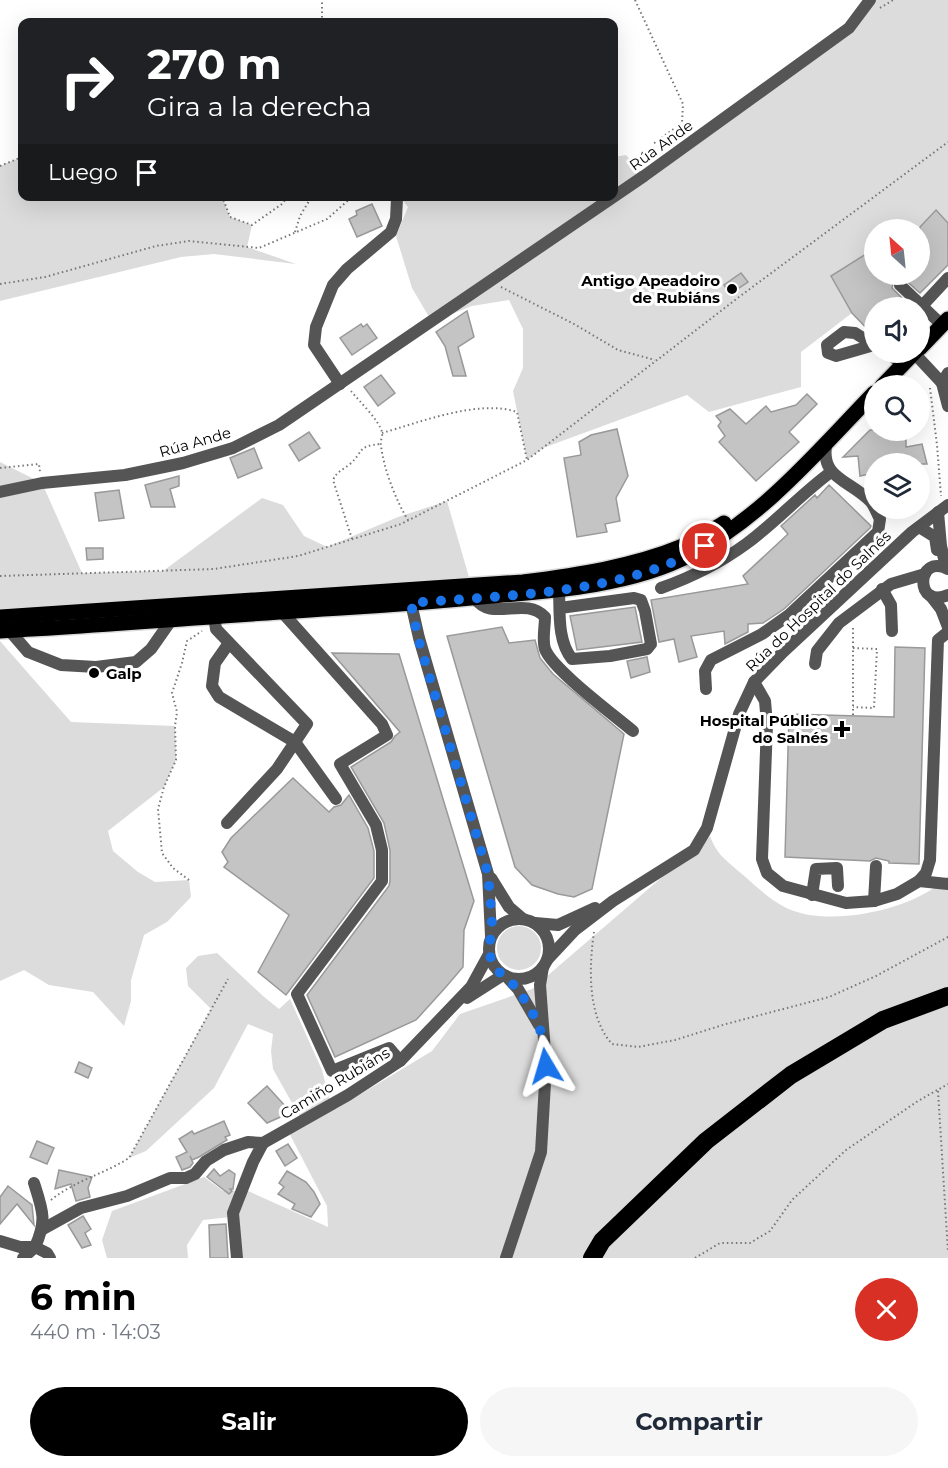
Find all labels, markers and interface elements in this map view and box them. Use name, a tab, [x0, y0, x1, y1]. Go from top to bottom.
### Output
text: 270 m	[147, 38, 281, 90]
icon: right	[48, 42, 126, 120]
text: Gira a la derecha	[147, 90, 372, 123]
street label: Rúa Ande	[626, 116, 696, 174]
icon: arrive	[130, 156, 163, 189]
text: Luego	[48, 159, 118, 186]
north arrow	[864, 219, 930, 285]
map controls	[864, 219, 930, 519]
place label: Antigo Apeadoiro de Rubiáns	[580, 271, 720, 307]
marker: Antigo Apeadoiro de Rubiáns	[725, 282, 739, 296]
button: sound	[864, 297, 930, 363]
button: search	[864, 375, 930, 441]
street label: Rúa Ande	[157, 423, 233, 461]
button: layers	[864, 453, 930, 519]
pin	[679, 520, 730, 571]
street label: Rúa do Hospital do Salnés	[741, 526, 895, 676]
icon: arrive	[688, 529, 721, 562]
place label: Galp	[106, 664, 142, 683]
marker: Galp	[87, 666, 101, 680]
place label: Hospital Público do Salnés	[700, 711, 828, 747]
marker: Hospital Público do Salnés	[833, 720, 851, 738]
position arrow	[514, 1034, 578, 1098]
street label: Camiño Rubiáns	[277, 1043, 393, 1123]
text: 6 min	[30, 1275, 137, 1319]
button: close	[855, 1278, 918, 1341]
text: 440 m · 14:03	[30, 1320, 161, 1344]
button: Salir	[30, 1387, 468, 1456]
button: Compartir	[480, 1387, 918, 1456]

